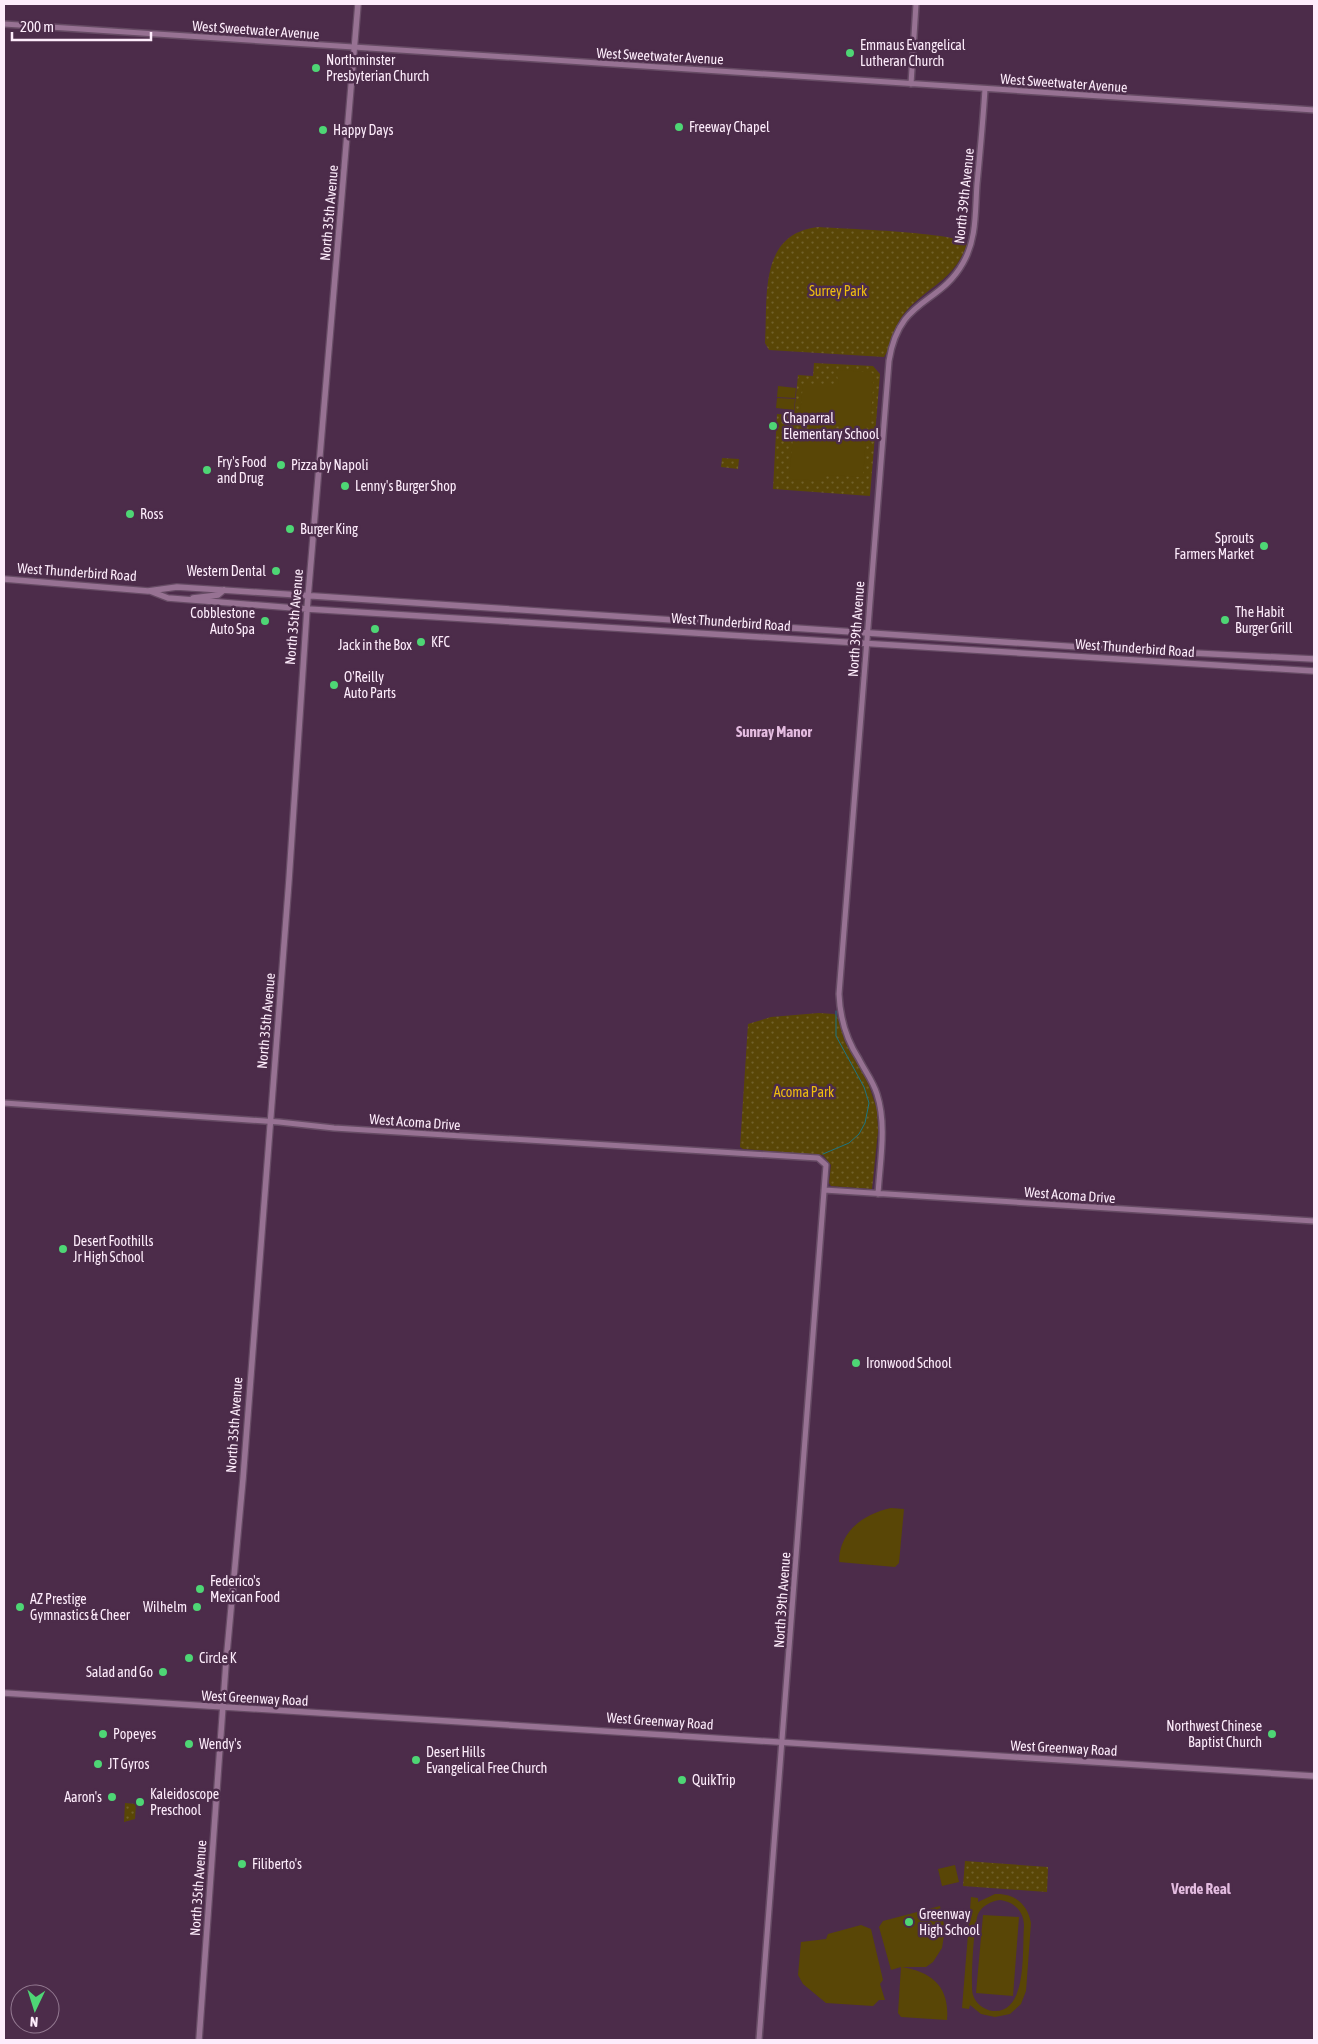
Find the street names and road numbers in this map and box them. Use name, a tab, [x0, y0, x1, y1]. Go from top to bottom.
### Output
street label: West Sweetwater Avenue	[192, 18, 320, 42]
street label: West Sweetwater Avenue	[596, 45, 724, 67]
street label: West Sweetwater Avenue	[1000, 71, 1128, 95]
street label: North 39th Avenue	[951, 147, 977, 245]
street label: North 35th Avenue	[317, 164, 341, 262]
street label: West Thunderbird Road	[17, 560, 137, 584]
street label: North 35th Avenue	[282, 568, 306, 666]
street label: North 39th Avenue	[845, 580, 867, 678]
street label: West Thunderbird Road	[671, 610, 791, 634]
street label: West Thunderbird Road	[1075, 636, 1195, 660]
street label: North 35th Avenue	[254, 972, 278, 1070]
street label: West Acoma Drive	[369, 1111, 461, 1133]
street label: West Acoma Drive	[1024, 1184, 1116, 1206]
street label: North 35th Avenue	[223, 1376, 245, 1474]
street label: North 39th Avenue	[771, 1551, 793, 1649]
street label: West Greenway Road	[201, 1687, 309, 1709]
street label: West Greenway Road	[606, 1709, 714, 1733]
street label: West Greenway Road	[1010, 1737, 1118, 1759]
street label: North 35th Avenue	[187, 1839, 209, 1937]

